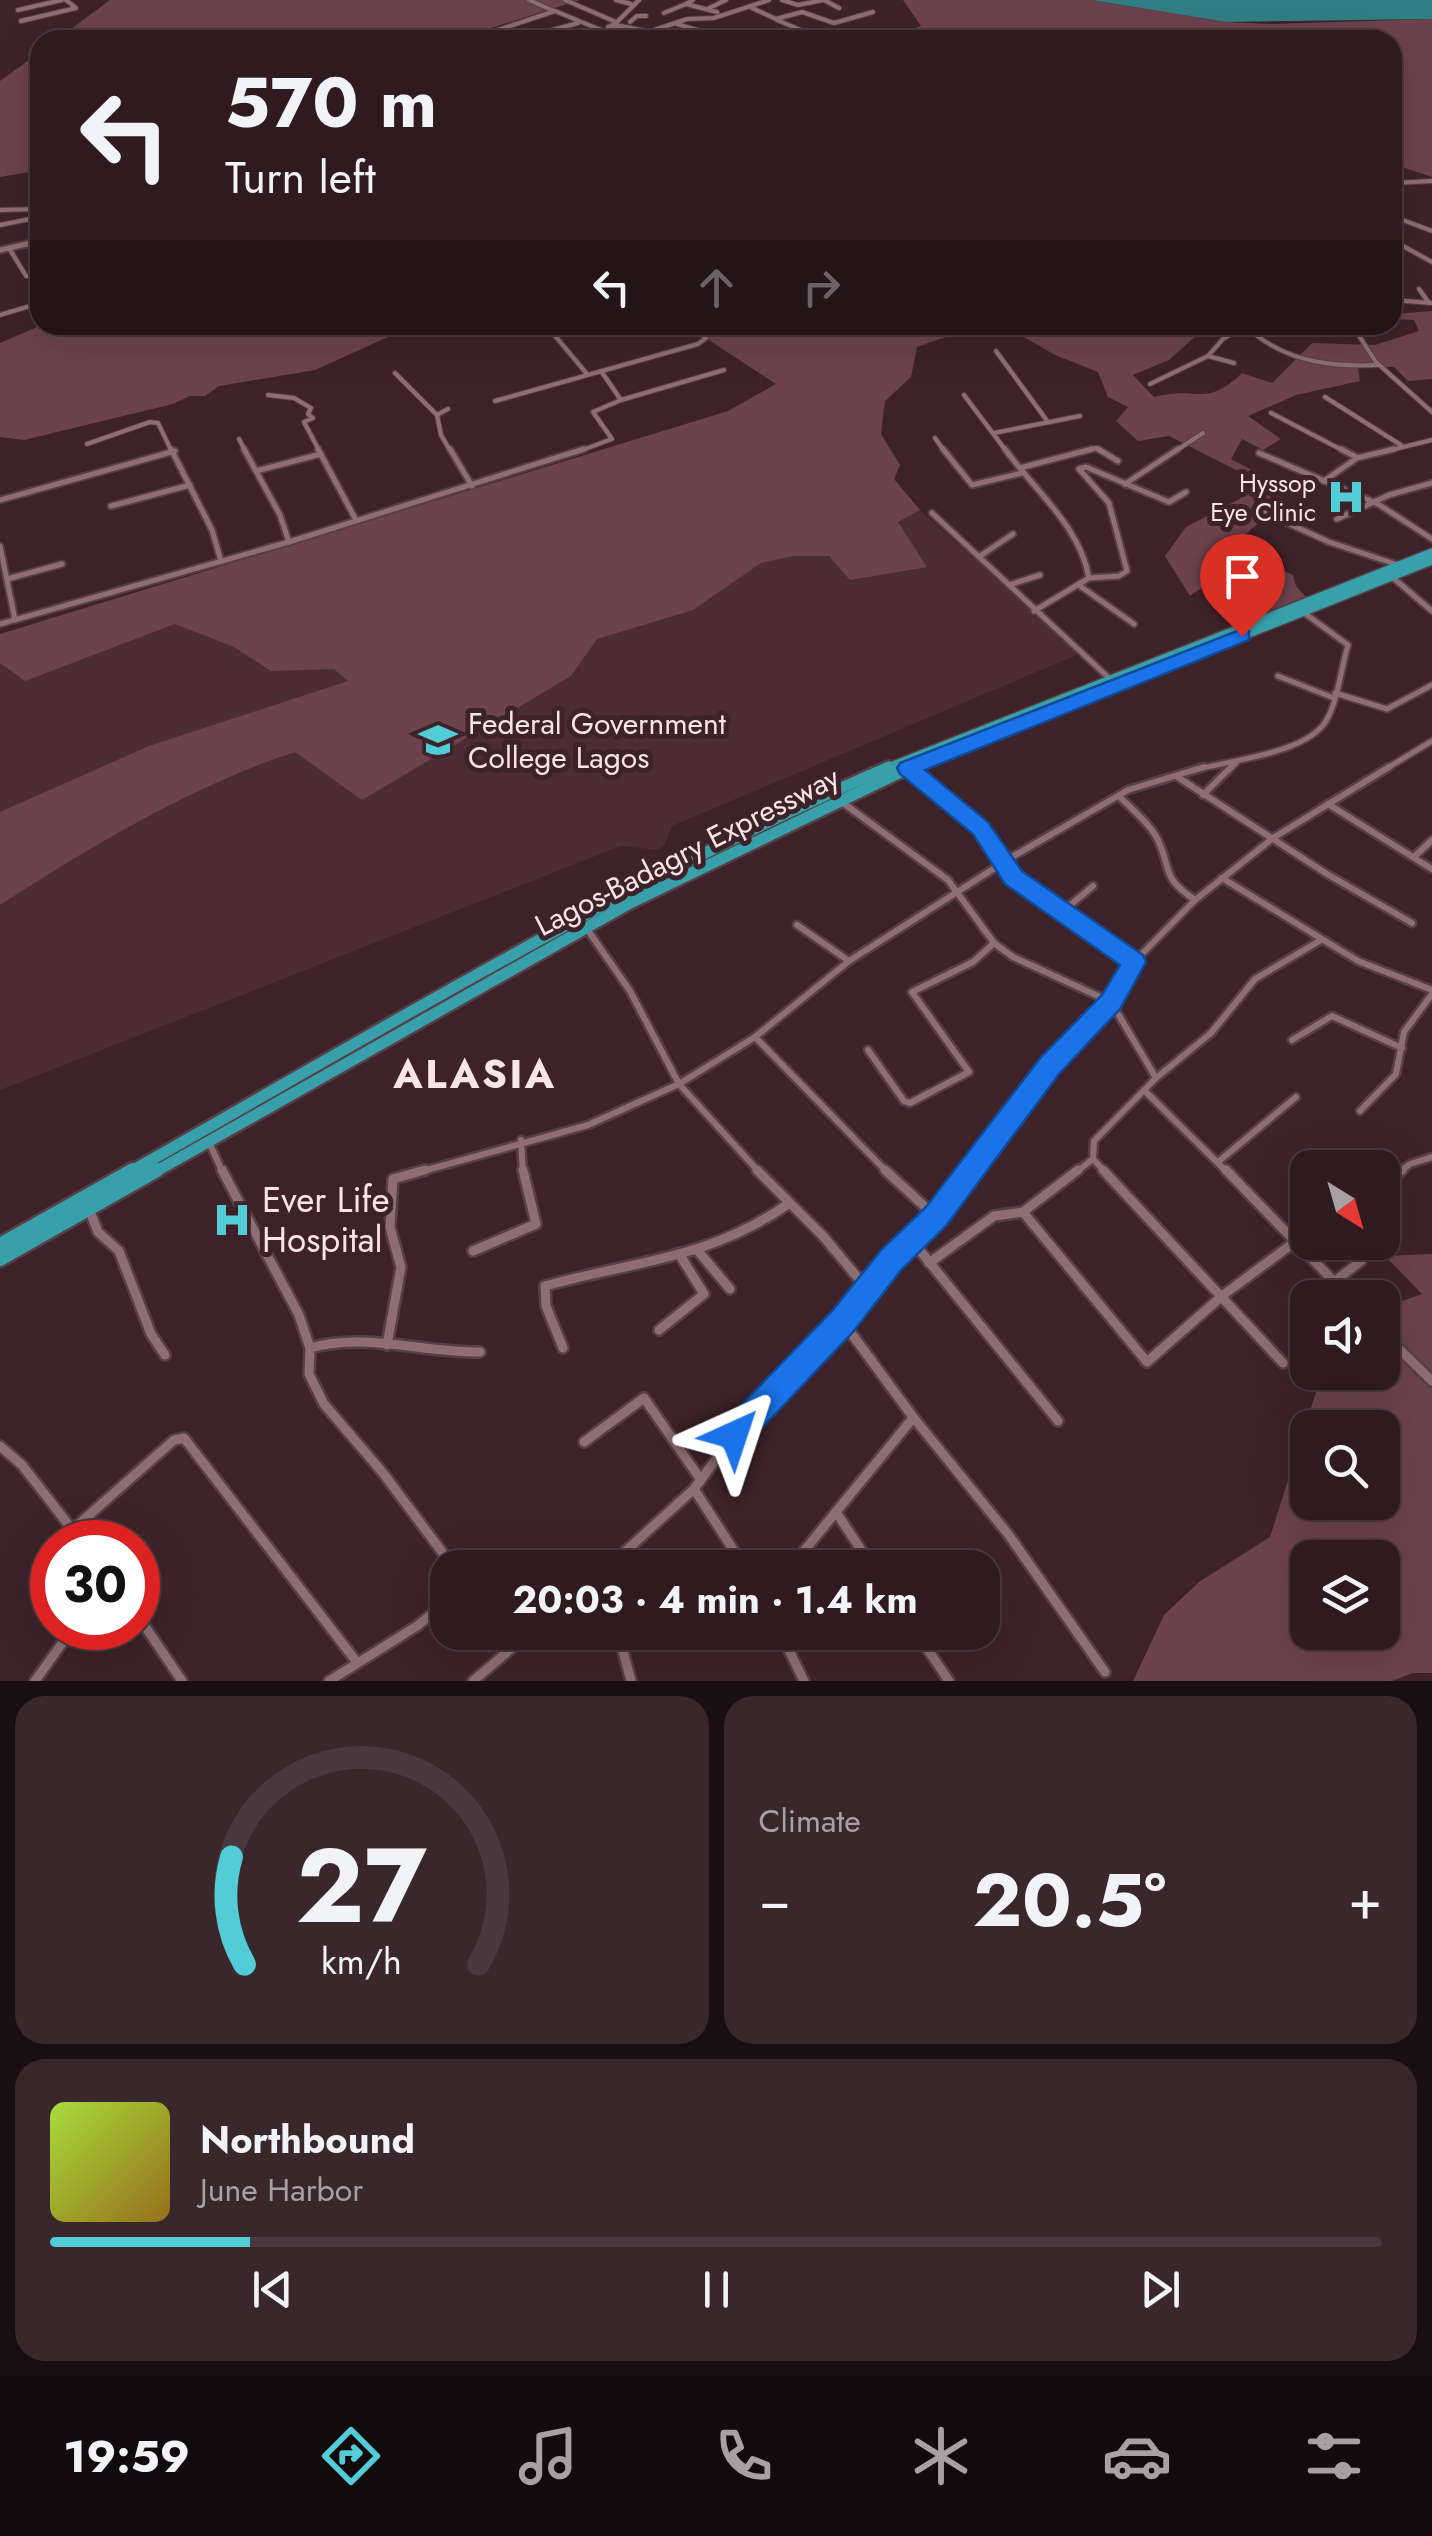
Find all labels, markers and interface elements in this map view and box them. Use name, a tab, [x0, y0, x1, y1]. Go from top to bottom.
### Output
text: 570 m	[225, 52, 437, 153]
icon: left	[60, 70, 190, 200]
text: Turn left	[225, 145, 376, 210]
icon: left	[584, 260, 639, 315]
icon: ahead	[689, 260, 744, 315]
icon: right	[794, 260, 849, 315]
place label: Hyssop Eye Clinic	[1210, 465, 1316, 530]
hospital icon: Hyssop Eye Clinic	[1325, 476, 1367, 518]
pin	[1200, 534, 1285, 637]
icon: arrive	[1215, 549, 1270, 604]
place label: Federal Government College Lagos	[468, 702, 727, 779]
school or university icon: Federal Government College Lagos	[417, 719, 459, 761]
street label: Lagos-Badagry Expressway	[527, 755, 847, 947]
district label: ALASIA	[392, 1045, 557, 1103]
north arrow	[1290, 1150, 1400, 1260]
map controls	[1290, 1150, 1400, 1650]
place label: Ever Life Hospital	[262, 1175, 390, 1265]
hospital icon: Ever Life Hospital	[211, 1199, 253, 1241]
button: sound	[1290, 1280, 1400, 1390]
position arrow	[682, 1383, 786, 1487]
button: search	[1290, 1410, 1400, 1520]
speed limit sign: 30	[30, 1520, 160, 1650]
button: layers	[1290, 1540, 1400, 1650]
text: 20:03 · 4 min · 1.4 km	[512, 1572, 918, 1627]
text: Climate	[759, 1798, 861, 1844]
text: 27	[296, 1811, 428, 1961]
text: 20.5°	[973, 1846, 1166, 1954]
text: −	[759, 1860, 791, 1940]
text: +	[1348, 1860, 1382, 1940]
text: km/h	[321, 1936, 402, 1987]
text: Northbound	[200, 2112, 415, 2167]
text: June Harbor	[200, 2167, 363, 2213]
icon: previous	[245, 2262, 300, 2317]
icon: pause	[689, 2262, 744, 2317]
icon: next	[1133, 2262, 1188, 2317]
icon: directions	[316, 2421, 386, 2491]
icon: music	[513, 2421, 583, 2491]
icon: phone	[709, 2421, 779, 2491]
icon: climate	[906, 2421, 976, 2491]
icon: car	[1102, 2421, 1172, 2491]
icon: filters	[1299, 2421, 1369, 2491]
text: 19:59	[63, 2424, 190, 2489]

